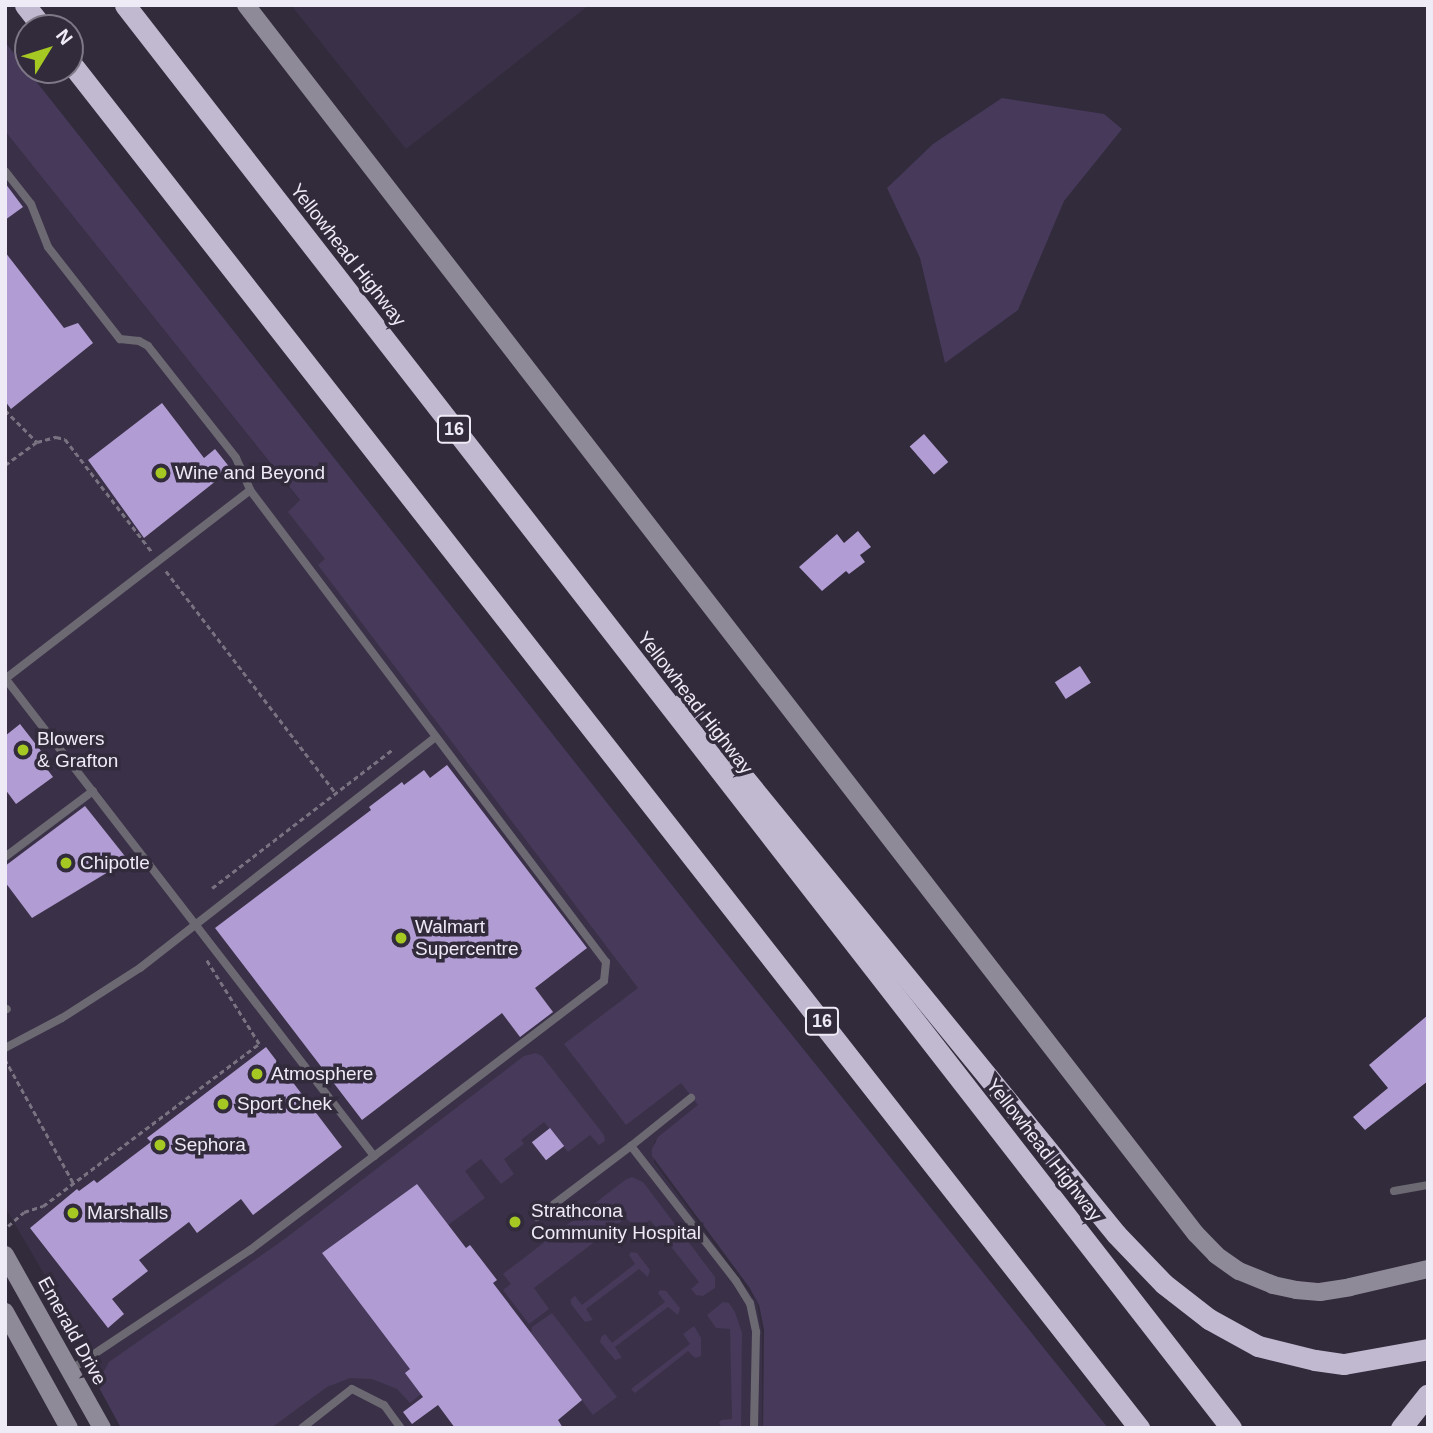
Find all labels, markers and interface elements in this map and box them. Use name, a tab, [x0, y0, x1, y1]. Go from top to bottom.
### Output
north arrow	[14, 14, 84, 84]
text: N	[52, 25, 77, 49]
street label: Yellowhead Highway	[285, 179, 411, 331]
road number: 16	[436, 414, 472, 444]
place label: Wine and Beyond	[175, 462, 325, 484]
marker: Wine and Beyond	[153, 465, 169, 481]
street label: Yellowhead Highway	[632, 627, 758, 779]
place label: Blowers & Grafton	[37, 728, 118, 772]
marker: Blowers & Grafton	[15, 742, 31, 758]
place label: Chipotle	[80, 852, 150, 874]
marker: Chipotle	[58, 855, 74, 871]
place label: Walmart Supercentre	[415, 916, 519, 960]
marker: Walmart Supercentre	[393, 930, 409, 946]
road number: 16	[804, 1006, 840, 1036]
place label: Atmosphere	[271, 1063, 373, 1085]
marker: Atmosphere	[249, 1066, 265, 1082]
street label: Yellowhead Highway	[981, 1074, 1107, 1226]
place label: Sport Chek	[237, 1093, 332, 1115]
marker: Sport Chek	[215, 1096, 231, 1112]
place label: Sephora	[174, 1134, 246, 1156]
marker: Sephora	[152, 1137, 168, 1153]
place label: Strathcona Community Hospital	[531, 1200, 701, 1244]
place label: Marshalls	[87, 1202, 168, 1224]
marker: Marshalls	[65, 1205, 81, 1221]
marker: Strathcona Community Hospital	[505, 1212, 525, 1232]
street label: Emerald Drive	[33, 1273, 111, 1389]

